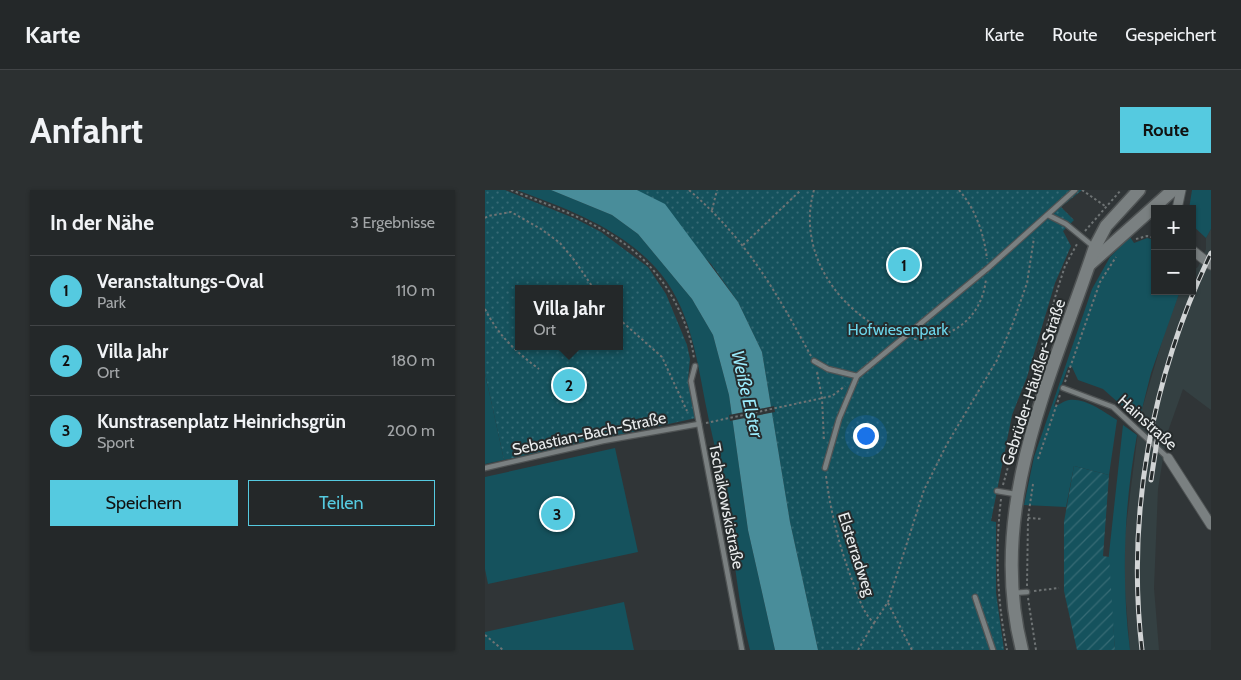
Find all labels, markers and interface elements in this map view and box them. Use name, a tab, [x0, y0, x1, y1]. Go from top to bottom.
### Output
text: Karte	[25, 20, 80, 49]
text: Karte	[985, 24, 1024, 46]
text: Route	[1052, 24, 1097, 46]
text: Gespeichert	[1125, 24, 1216, 46]
button: Route	[1120, 107, 1211, 153]
text: Anfahrt	[30, 109, 143, 152]
map controls	[1151, 205, 1196, 295]
button: +	[1151, 205, 1196, 250]
text: In der Nähe	[50, 210, 154, 235]
text: 3 Ergebnisse	[350, 213, 435, 232]
pin: 1	[888, 246, 920, 284]
button: −	[1151, 250, 1196, 295]
text: Veranstaltungs-Oval	[97, 270, 264, 293]
text: 1	[63, 281, 69, 300]
text: 110 m	[396, 281, 435, 300]
popup	[515, 285, 623, 350]
text: Park	[97, 293, 126, 312]
text: Villa Jahr	[533, 297, 605, 320]
street label: Gebrüder-Häußler-Straße	[998, 297, 1069, 468]
text: Ort	[533, 320, 556, 339]
park label: Hofwiesenpark	[848, 320, 949, 339]
text: Villa Jahr	[97, 340, 168, 363]
water label: Weiße Elster	[726, 348, 768, 441]
text: 2	[62, 351, 70, 370]
text: 180 m	[391, 351, 435, 370]
text: Ort	[97, 363, 120, 382]
pin: 2	[553, 366, 585, 404]
street label: Hainstraße	[1114, 391, 1181, 454]
street label: Sebastian-Bach-Straße	[510, 408, 668, 459]
text: Kunstrasenplatz Heinrichsgrün	[97, 410, 346, 433]
text: 3	[62, 421, 70, 440]
text: 200 m	[387, 421, 435, 440]
your location	[853, 423, 879, 449]
text: Sport	[97, 433, 134, 452]
street label: Tschaikowskistraße	[705, 442, 748, 571]
button: Speichern	[50, 480, 238, 526]
button: Teilen	[248, 480, 435, 526]
pin: 3	[541, 495, 573, 533]
street label: Elsterradweg	[834, 510, 879, 599]

